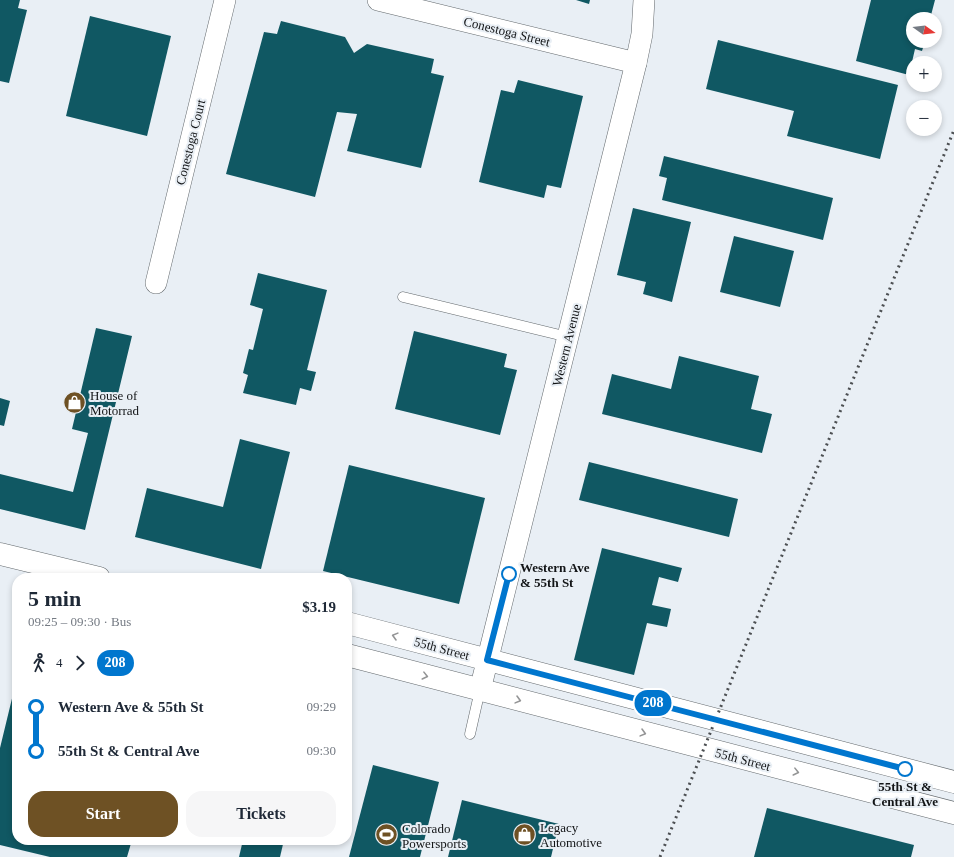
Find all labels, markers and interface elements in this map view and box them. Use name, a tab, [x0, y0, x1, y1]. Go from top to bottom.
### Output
north arrow	[906, 12, 942, 48]
map controls	[906, 12, 942, 136]
street label: Conestoga Street	[462, 14, 552, 50]
button: +	[906, 56, 942, 92]
street label: Conestoga Court	[173, 97, 208, 187]
button: −	[906, 100, 942, 136]
street label: Western Avenue	[549, 302, 584, 388]
place label: House of Motorrad	[90, 388, 140, 418]
shop icon: House of Motorrad	[62, 389, 88, 415]
place label: Western Ave & 55th St	[520, 560, 590, 590]
marker: Western Ave & 55th St	[501, 566, 517, 582]
text: 5 min	[28, 586, 81, 611]
text: $3.19	[302, 599, 336, 615]
text: 09:25 – 09:30 · Bus	[28, 614, 131, 629]
one-way arrow	[392, 632, 399, 641]
street label: 55th Street	[413, 634, 472, 663]
icon: walk	[28, 652, 50, 674]
icon: forward	[69, 652, 91, 674]
text: 4	[56, 655, 63, 670]
text: 208	[105, 655, 126, 670]
one-way arrow	[422, 671, 429, 679]
line badge: 208	[630, 690, 676, 716]
one-way arrow	[514, 695, 521, 703]
text: 208	[643, 695, 664, 710]
text: Western Ave & 55th St	[58, 699, 204, 715]
text: 09:29	[306, 699, 336, 714]
one-way arrow	[640, 728, 647, 736]
text: 55th St & Central Ave	[58, 743, 199, 759]
text: 09:30	[306, 743, 336, 758]
street label: 55th Street	[714, 745, 773, 774]
marker: 55th St & Central Ave	[897, 761, 913, 777]
one-way arrow	[793, 768, 800, 776]
place label: 55th St & Central Ave	[872, 779, 938, 809]
button: Start	[28, 791, 178, 837]
button: Tickets	[186, 791, 336, 837]
place label: Legacy Automotive	[540, 820, 602, 850]
place label: Colorado Powersports	[402, 821, 466, 851]
shop icon: Legacy Automotive	[511, 821, 537, 847]
sports icon: Colorado Powersports	[374, 822, 400, 848]

